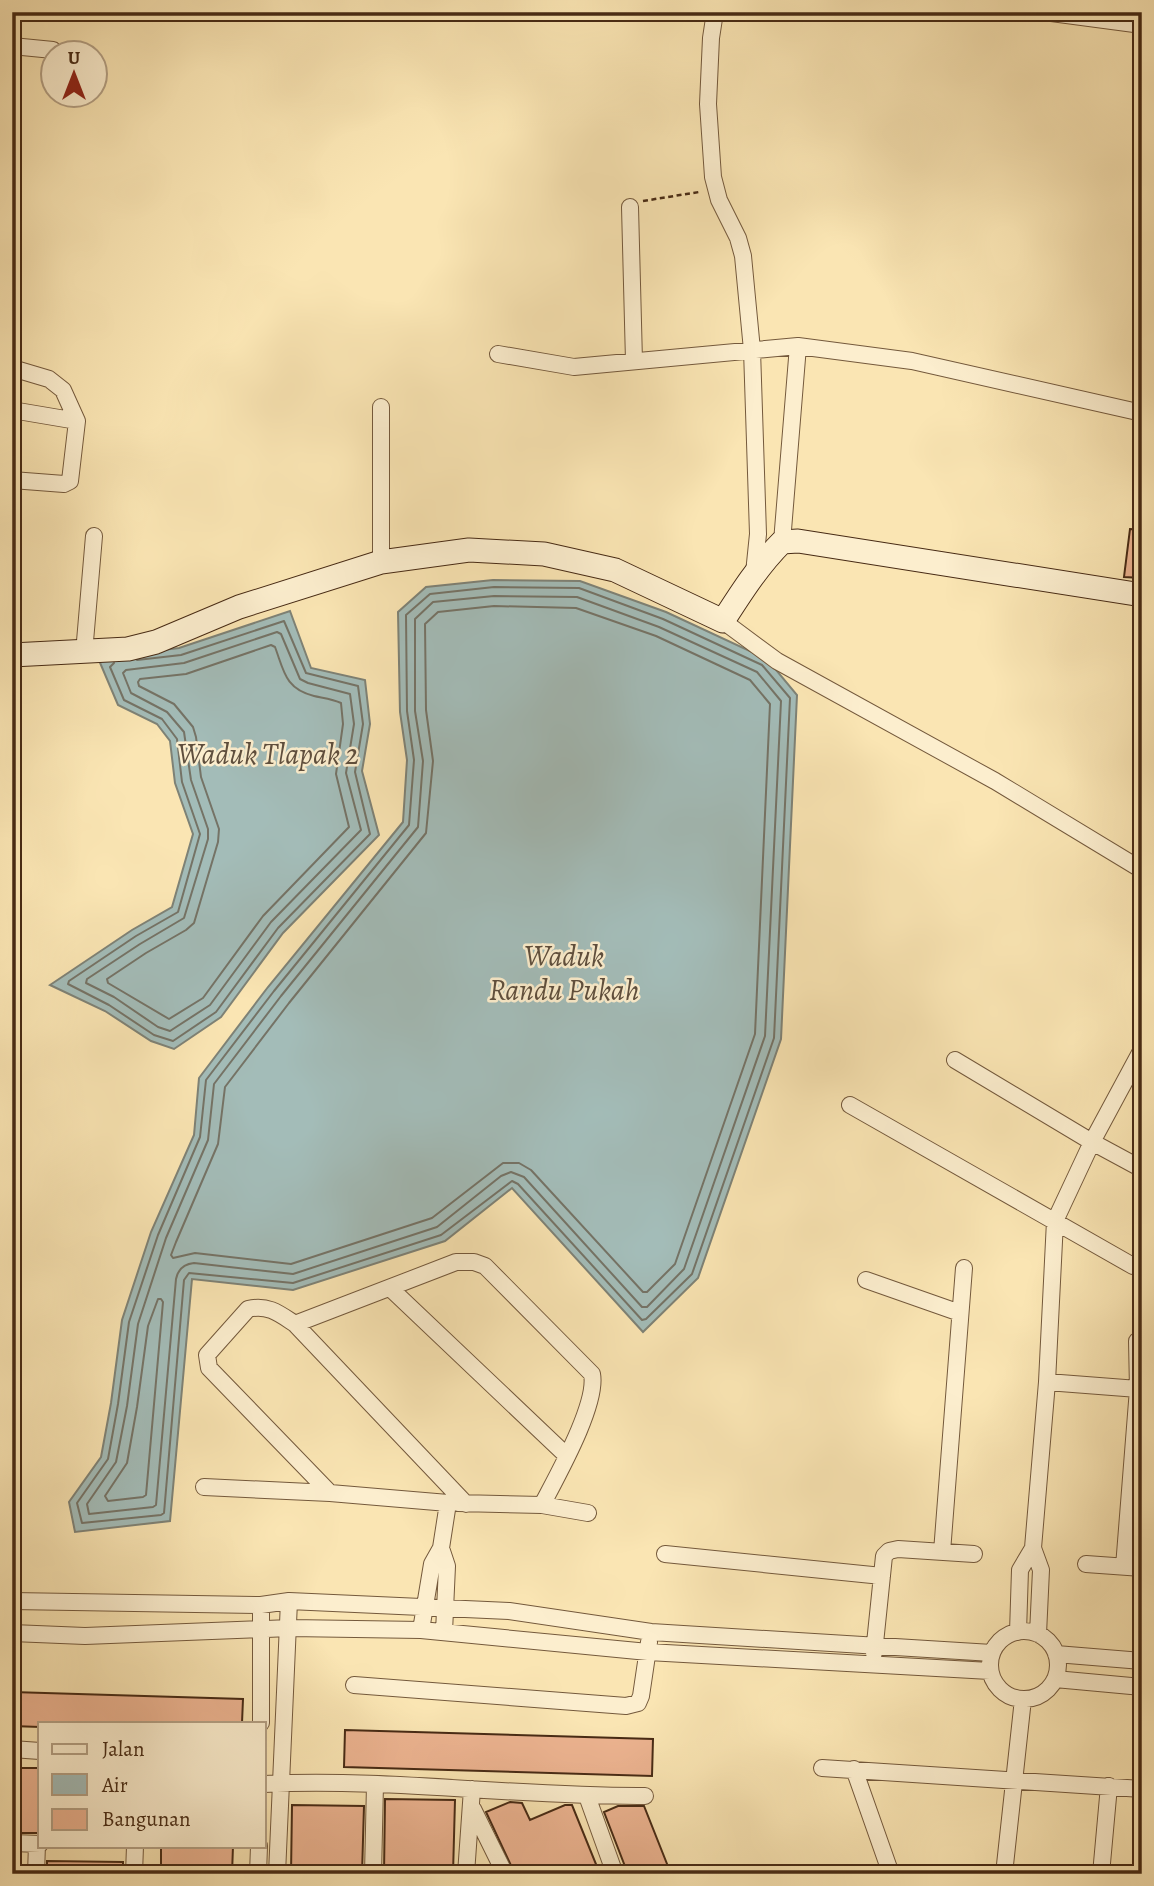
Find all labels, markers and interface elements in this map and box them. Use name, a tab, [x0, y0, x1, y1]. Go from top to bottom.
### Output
north arrow	[38, 38, 108, 108]
text: U	[68, 45, 81, 71]
water label: Waduk Tlapak 2	[177, 734, 359, 774]
water label: Waduk Randu Pukah	[489, 936, 639, 1010]
legend	[38, 1722, 266, 1848]
text: Jalan	[102, 1735, 144, 1763]
text: Air	[101, 1771, 128, 1799]
text: Bangunan	[102, 1805, 191, 1833]

